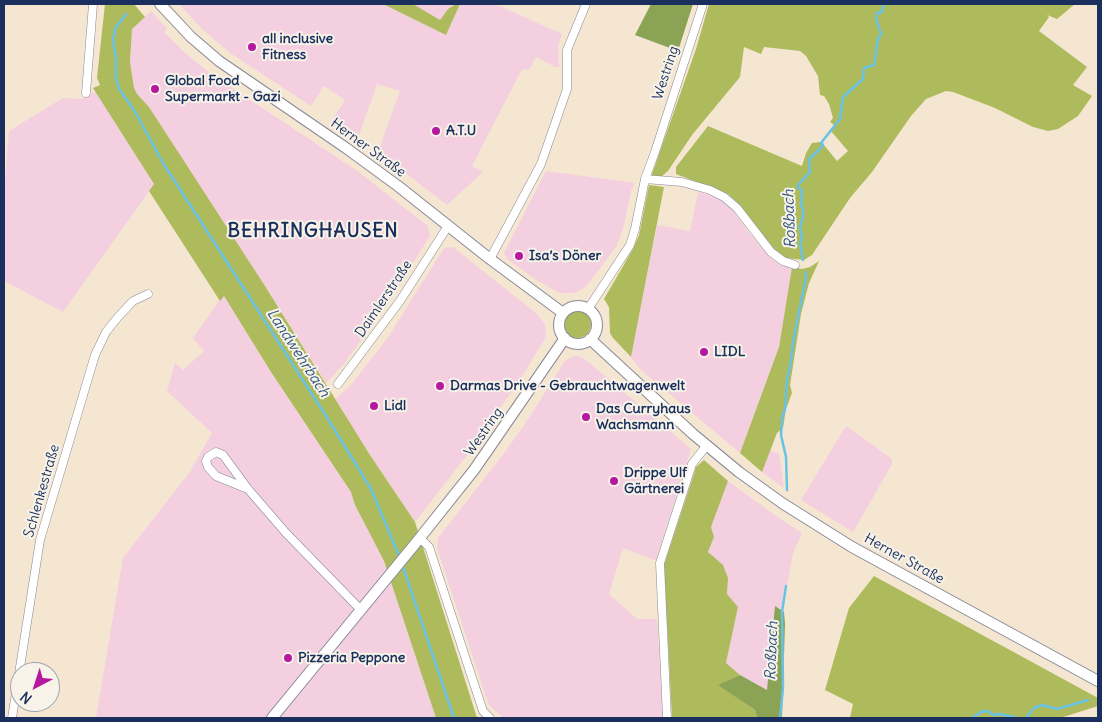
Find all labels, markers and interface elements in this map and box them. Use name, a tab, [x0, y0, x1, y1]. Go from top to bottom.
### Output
place label: all inclusive Fitness	[262, 31, 333, 64]
marker: all inclusive Fitness	[246, 41, 258, 53]
street label: Westring	[649, 44, 683, 102]
place label: Global Food Supermarkt - Gazi	[165, 73, 281, 105]
marker: Global Food Supermarkt - Gazi	[149, 83, 161, 95]
street label: Herner Straße	[327, 115, 409, 181]
place label: A.T.U	[446, 123, 476, 139]
marker: A.T.U	[430, 125, 442, 137]
water label: Roßbach	[780, 189, 800, 249]
district label: BEHRINGHAUSEN	[226, 221, 400, 243]
place label: Isa’s Döner	[529, 248, 601, 264]
marker: Isa’s Döner	[513, 250, 525, 262]
street label: Daimlerstraße	[352, 257, 416, 341]
water label: Landwehrbach	[263, 305, 333, 401]
place label: LIDL	[714, 344, 745, 360]
marker: LIDL	[698, 346, 710, 358]
place label: Darmas Drive - Gebrauchtwagenwelt	[450, 378, 685, 394]
marker: Darmas Drive - Gebrauchtwagenwelt	[434, 380, 446, 392]
place label: Lidl	[384, 398, 406, 414]
marker: Lidl	[368, 400, 380, 412]
place label: Das Curryhaus Wachsmann	[596, 401, 691, 434]
street label: Westring	[461, 404, 507, 460]
marker: Das Curryhaus Wachsmann	[580, 411, 592, 423]
street label: Schlenkestraße	[21, 442, 63, 540]
place label: Drippe Ulf Gärtnerei	[624, 465, 687, 498]
marker: Drippe Ulf Gärtnerei	[608, 475, 620, 487]
street label: Herner Straße	[861, 530, 947, 588]
water label: Roßbach	[762, 621, 782, 681]
place label: Pizzeria Peppone	[298, 650, 405, 666]
marker: Pizzeria Peppone	[282, 652, 294, 664]
north arrow	[10, 662, 60, 712]
text: N	[17, 688, 35, 708]

